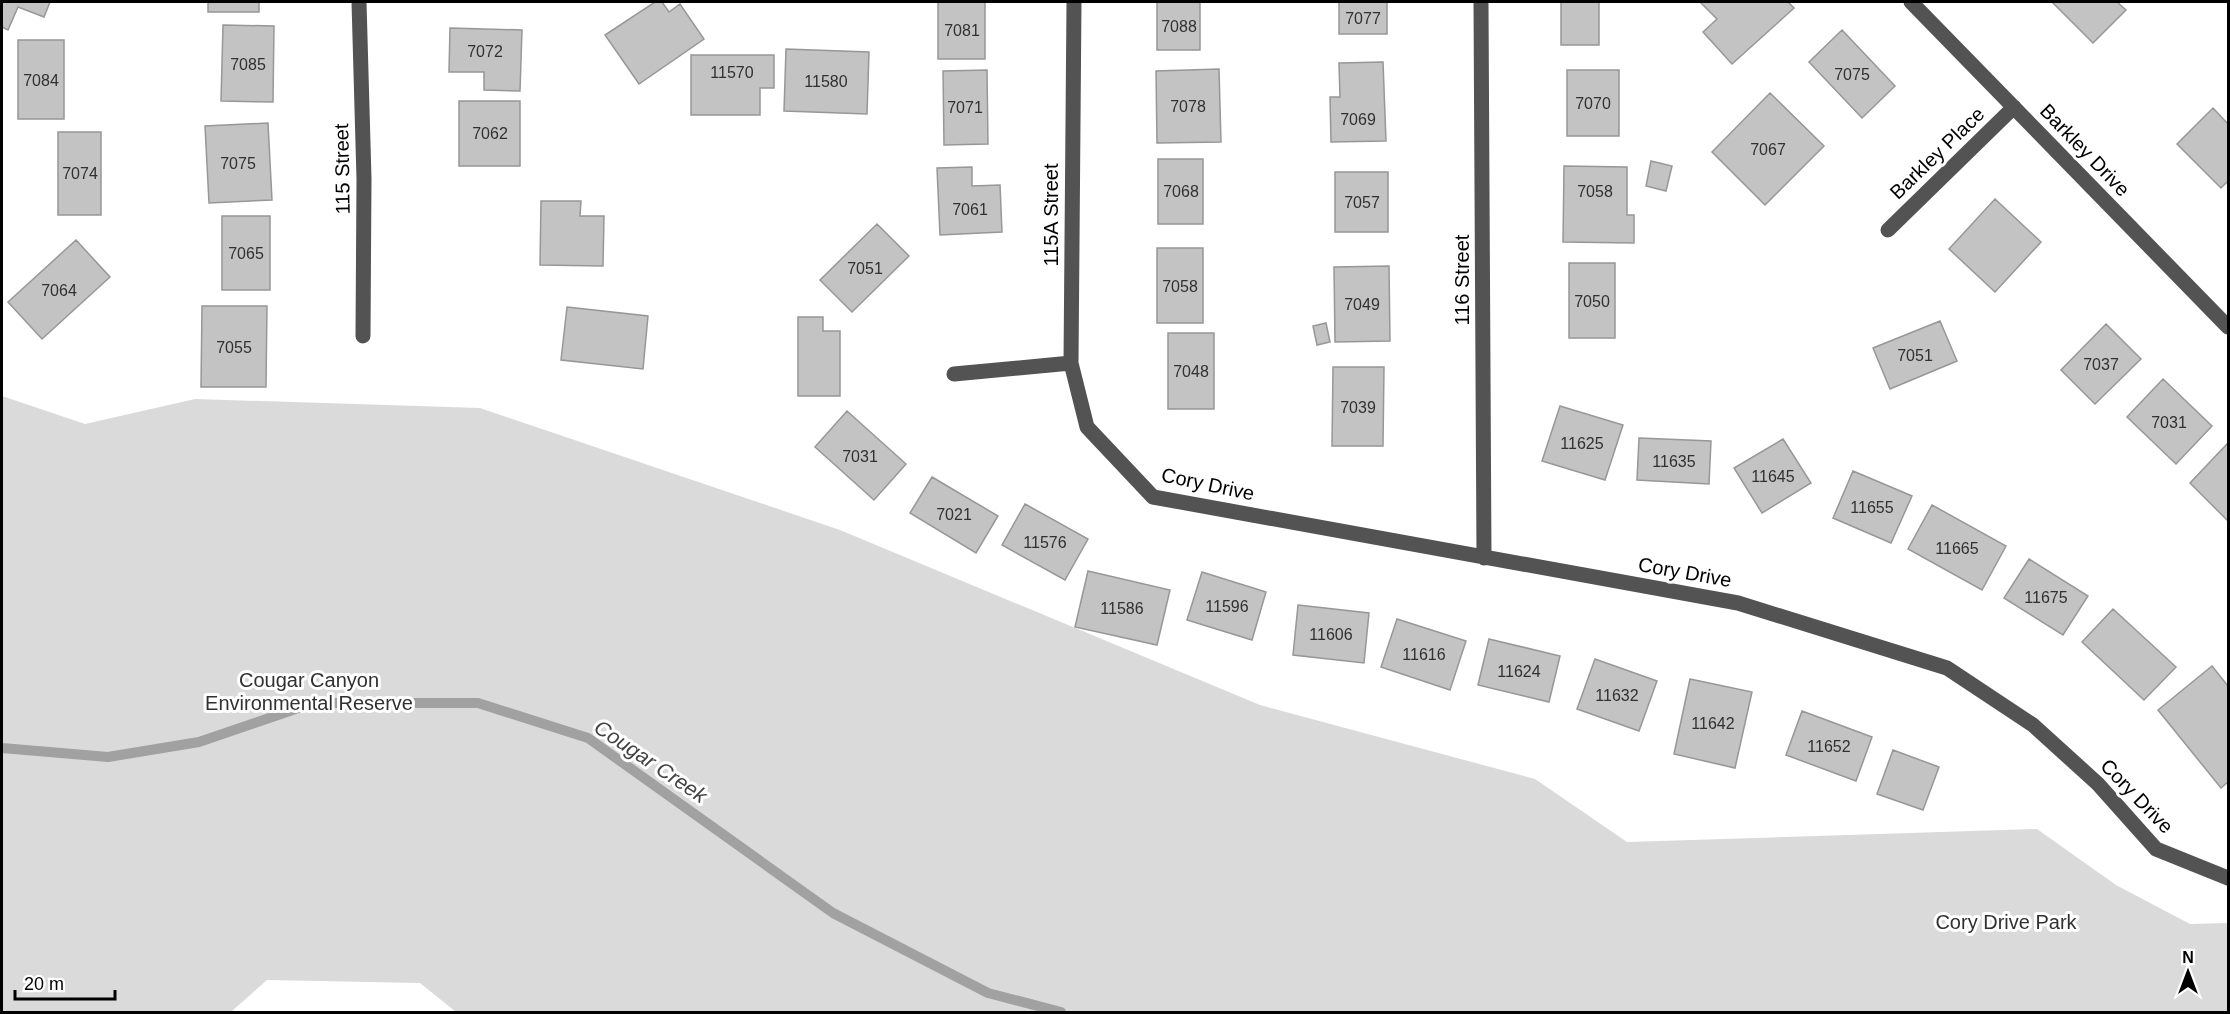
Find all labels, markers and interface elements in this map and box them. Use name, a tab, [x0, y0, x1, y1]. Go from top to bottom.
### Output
house number: 7077	[1345, 10, 1381, 27]
house number: 7088	[1161, 18, 1197, 35]
house number: 7081	[944, 22, 980, 39]
house number: 7072	[467, 43, 503, 60]
house number: 7085	[230, 56, 266, 73]
house number: 11570	[710, 64, 754, 81]
house number: 7075	[1834, 66, 1870, 83]
house number: 7084	[23, 72, 59, 89]
house number: 11580	[804, 73, 848, 90]
house number: 7070	[1575, 95, 1611, 112]
house number: 7078	[1170, 98, 1206, 115]
house number: 7071	[947, 99, 983, 116]
street label: Barkley Drive	[2036, 100, 2134, 200]
street label: Barkley Place	[1885, 103, 1989, 203]
house number: 7069	[1340, 111, 1376, 128]
street label: 115 Street	[330, 123, 354, 215]
house number: 7062	[472, 125, 508, 142]
house number: 7067	[1750, 141, 1786, 158]
house number: 7075	[220, 155, 256, 172]
street label: 115A Street	[1040, 163, 1062, 267]
house number: 7074	[62, 165, 98, 182]
house number: 7068	[1163, 183, 1199, 200]
house number: 7058	[1577, 183, 1613, 200]
house number: 7057	[1344, 194, 1380, 211]
house number: 7061	[952, 201, 988, 218]
street label: 116 Street	[1451, 234, 1473, 325]
house number: 7065	[228, 245, 264, 262]
house number: 7051	[847, 260, 883, 277]
house number: 7058	[1162, 278, 1198, 295]
house number: 7064	[41, 282, 77, 299]
house number: 7050	[1574, 293, 1610, 310]
house number: 7049	[1344, 296, 1380, 313]
house number: 7055	[216, 339, 252, 356]
house number: 7051	[1897, 347, 1933, 364]
house number: 7037	[2083, 356, 2119, 373]
house number: 7048	[1173, 363, 1209, 380]
house number: 7039	[1340, 399, 1376, 416]
house number: 7031	[2151, 414, 2187, 431]
house number: 11625	[1560, 435, 1604, 452]
house number: 7031	[842, 448, 878, 465]
house number: 11635	[1652, 453, 1696, 470]
street label: Cory Drive	[1160, 463, 1256, 505]
house number: 11645	[1751, 468, 1795, 485]
house number: 11655	[1850, 499, 1894, 516]
house number: 7021	[936, 506, 972, 523]
house number: 11576	[1023, 534, 1067, 551]
house number: 11665	[1935, 540, 1979, 557]
street label: Cory Drive	[1637, 553, 1733, 591]
house number: 11675	[2024, 589, 2068, 606]
house number: 11596	[1205, 598, 1249, 615]
house number: 11586	[1100, 600, 1144, 617]
house number: 11606	[1309, 626, 1353, 643]
house number: 11616	[1402, 646, 1446, 663]
house number: 11624	[1497, 663, 1541, 680]
park label: Cougar Canyon Environmental Reserve	[205, 669, 413, 714]
house number: 11632	[1595, 687, 1639, 704]
water label: Cougar Creek	[590, 715, 713, 808]
house number: 11642	[1691, 715, 1735, 732]
house number: 11652	[1807, 738, 1851, 755]
street label: Cory Drive	[2096, 754, 2178, 838]
park label: Cory Drive Park	[1935, 911, 2078, 933]
north arrow	[2158, 942, 2218, 1002]
text: N	[2182, 949, 2194, 966]
scale bar	[15, 963, 116, 1001]
text: 20 m	[24, 974, 64, 994]

